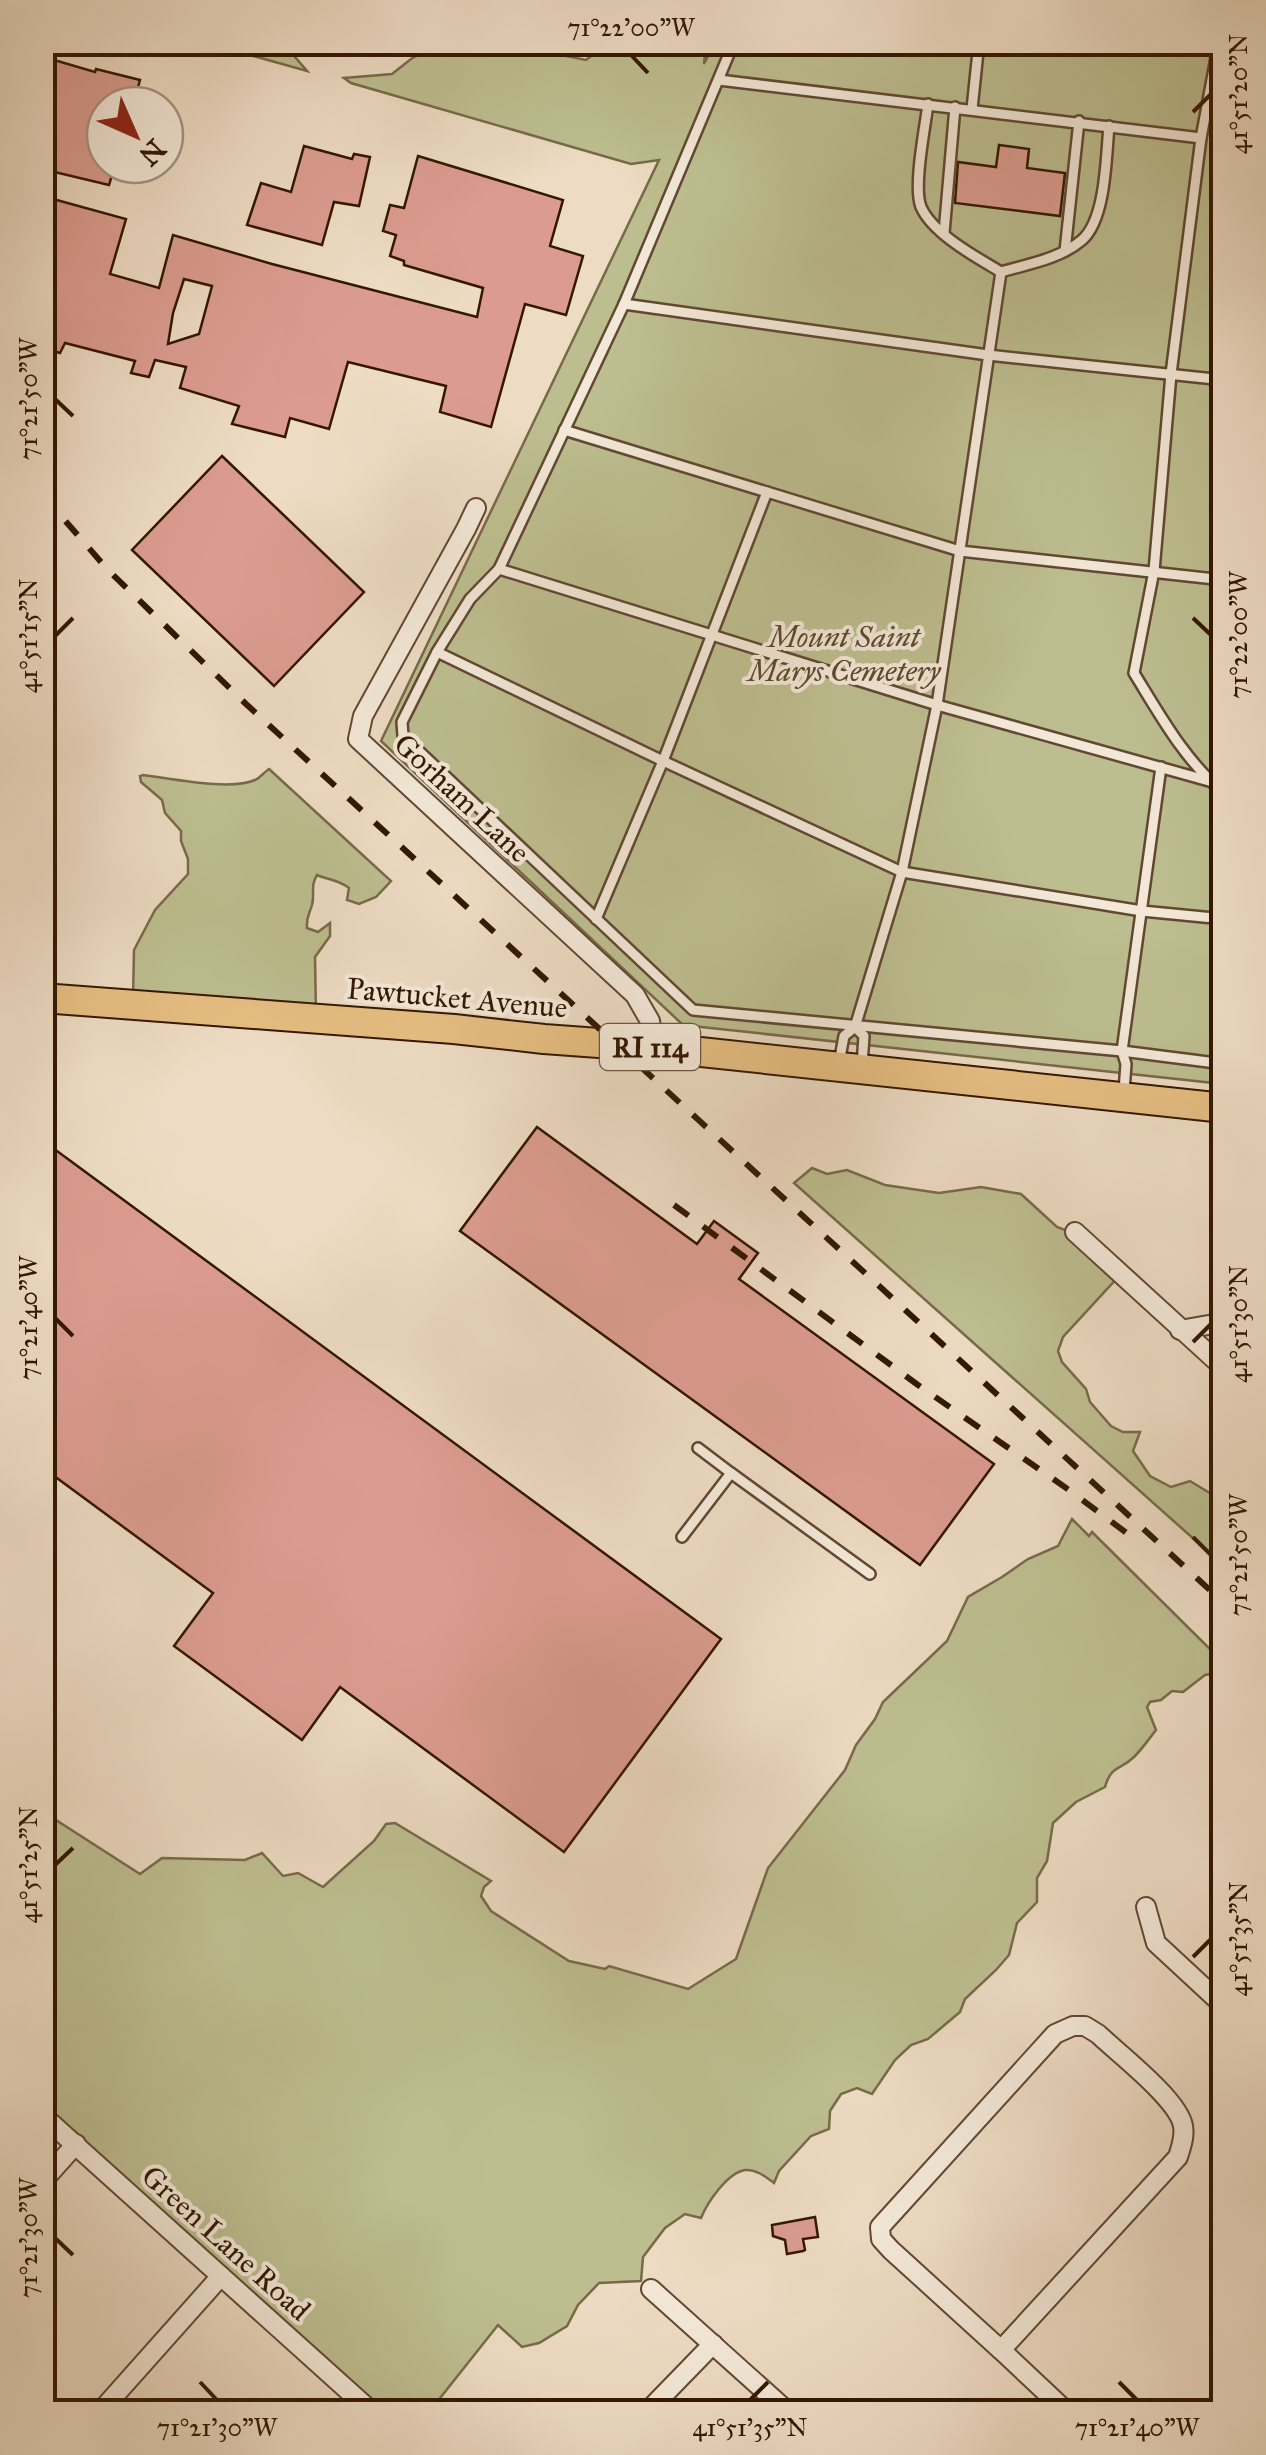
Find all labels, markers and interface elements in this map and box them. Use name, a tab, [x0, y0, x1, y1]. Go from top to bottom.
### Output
text: 71°22'00"W	[567, 12, 696, 43]
text: 41°51'20"N	[1223, 34, 1254, 154]
north arrow	[85, 85, 185, 185]
text: N	[131, 132, 173, 173]
text: 71°21'50"W	[13, 337, 44, 460]
text: 71°22'00"W	[1223, 570, 1254, 699]
text: 41°51'15"N	[13, 579, 44, 693]
park label: Mount Saint Marys Cemetery	[745, 619, 942, 689]
street label: Gorham Lane	[387, 726, 537, 870]
street label: Pawtucket Avenue	[345, 970, 569, 1026]
road number: RI 114	[600, 1024, 700, 1070]
text: 71°21'40"W	[13, 1254, 44, 1380]
text: 41°51'30"N	[1223, 1265, 1254, 1383]
text: 71°21'50"W	[1223, 1493, 1254, 1616]
text: 41°51'25"N	[13, 1806, 44, 1924]
text: 41°51'35"N	[1223, 1881, 1254, 1997]
street label: Green Lane Road	[134, 2158, 318, 2328]
text: 71°21'30"W	[13, 2176, 44, 2298]
text: 71°21'30"W	[157, 2412, 279, 2443]
text: 41°51'35"N	[692, 2412, 808, 2443]
text: 71°21'40"W	[1075, 2412, 1201, 2443]

